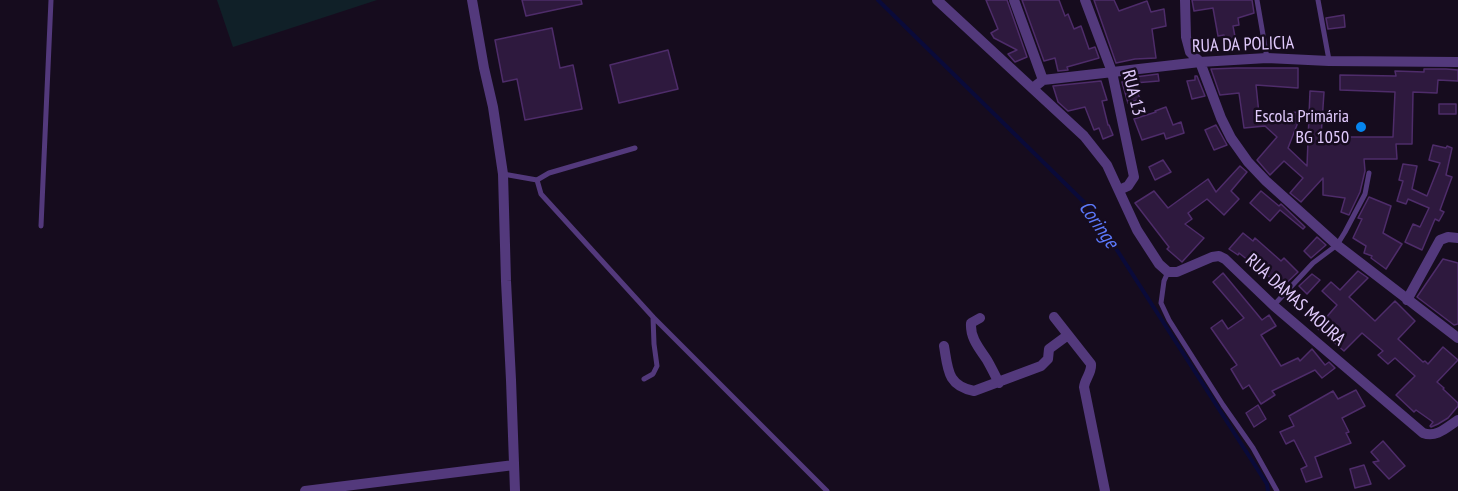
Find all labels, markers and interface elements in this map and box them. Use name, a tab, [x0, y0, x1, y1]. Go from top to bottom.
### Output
street label: RUA DA POLICIA	[1192, 32, 1294, 58]
street label: RUA 13	[1117, 68, 1149, 118]
place label: Escola Primária BG 1050	[1255, 106, 1349, 148]
marker: Escola Primária BG 1050	[1354, 120, 1368, 134]
water label: Coringe	[1073, 197, 1123, 253]
street label: RUA DAMAS MOURA	[1241, 250, 1349, 350]

